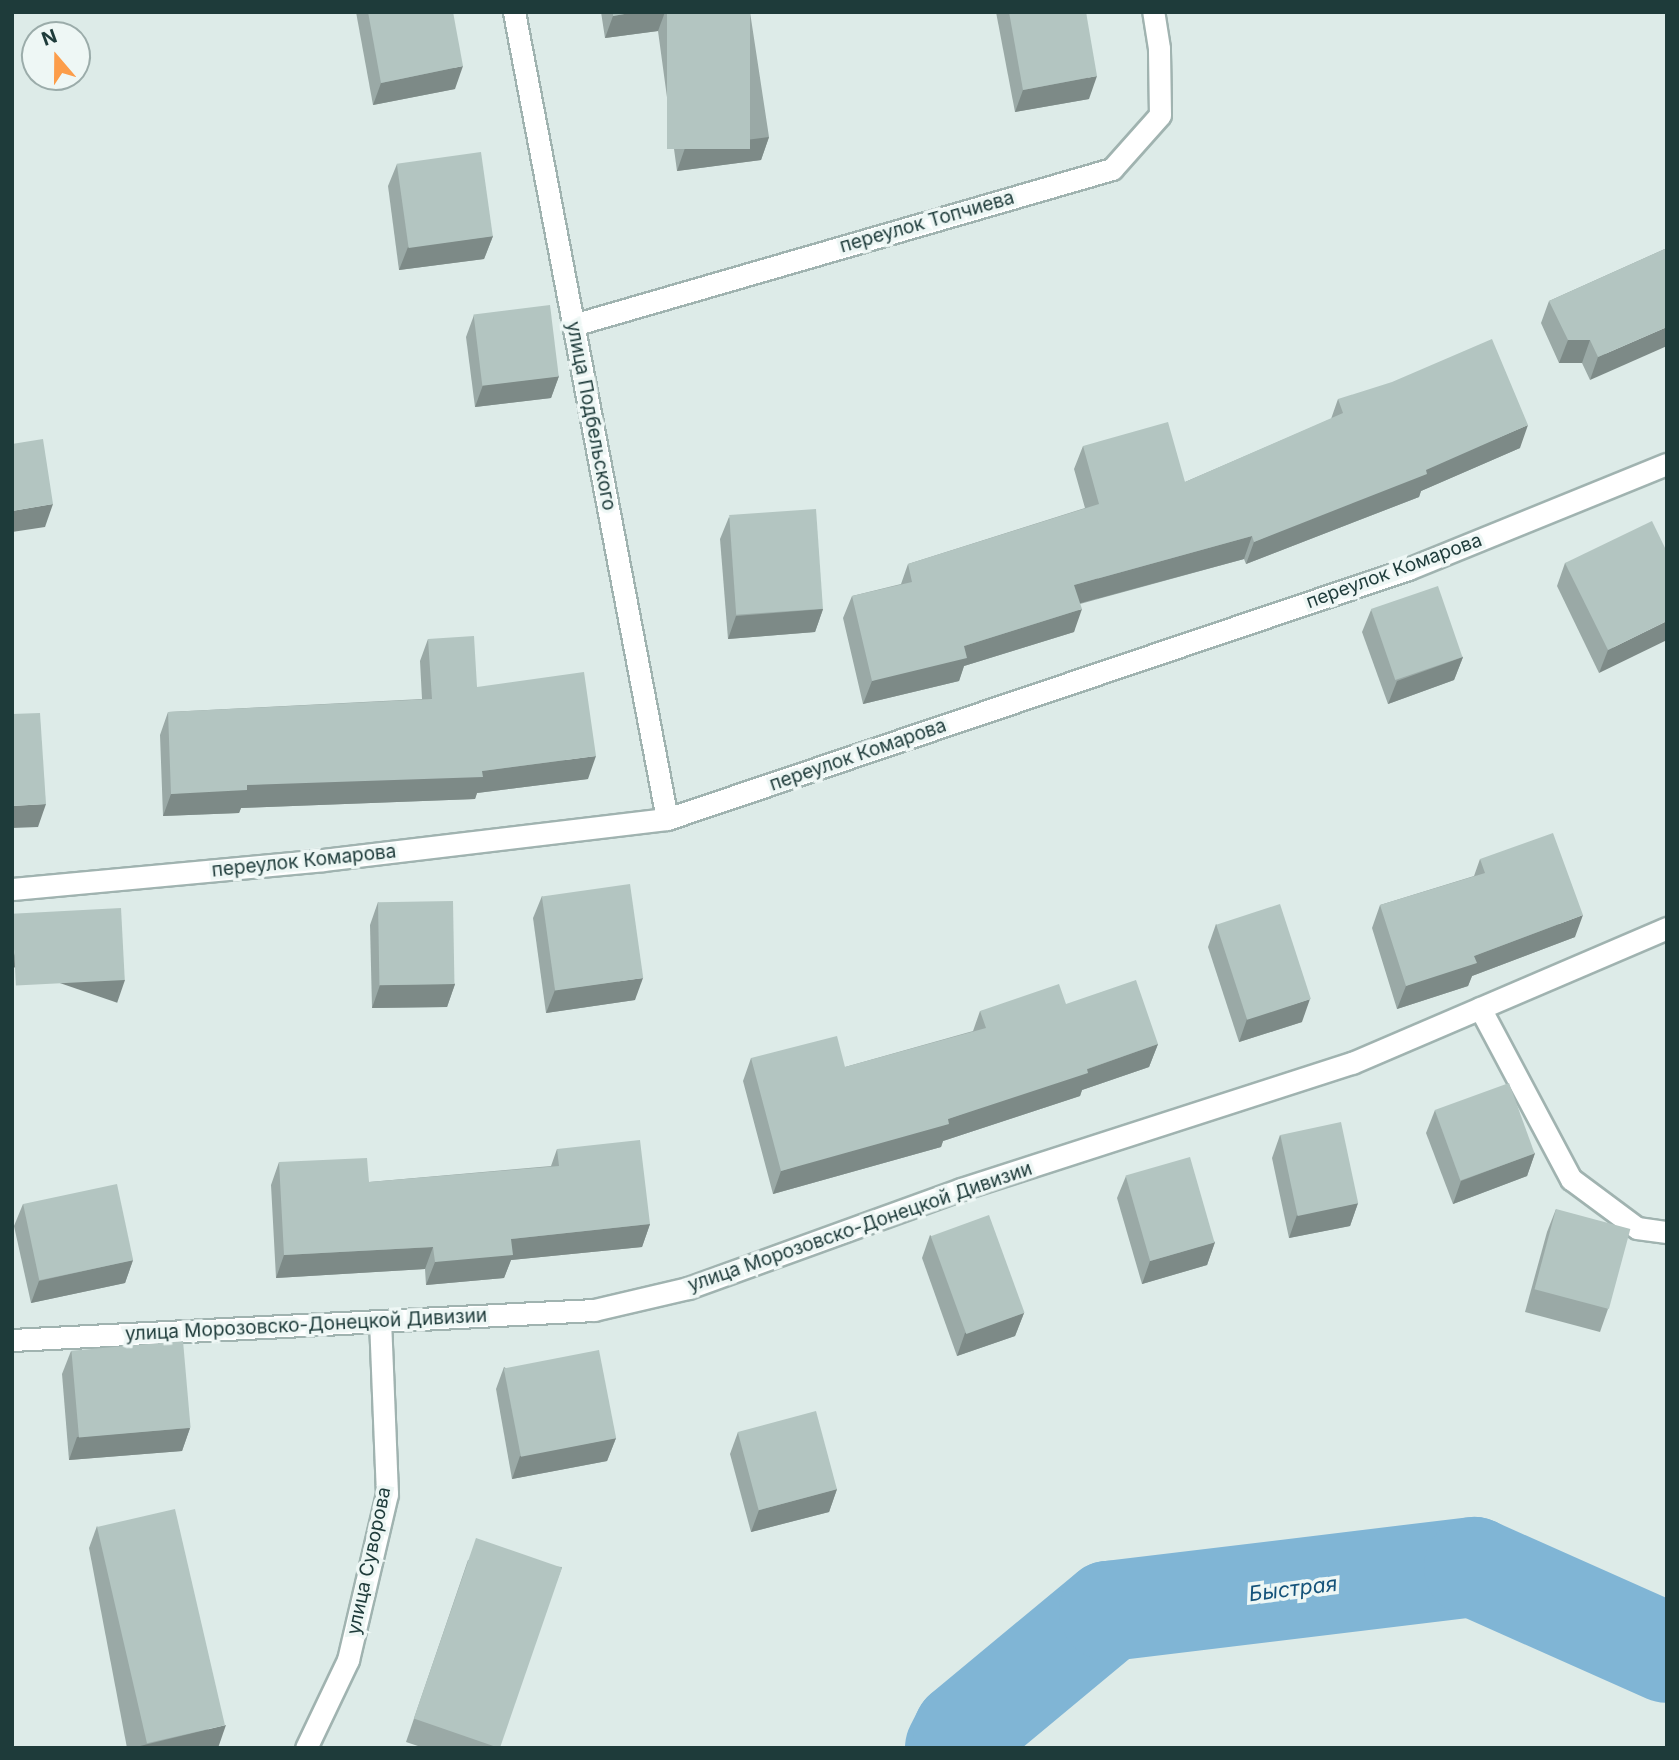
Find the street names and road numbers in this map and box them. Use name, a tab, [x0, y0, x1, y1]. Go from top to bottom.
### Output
street label: переулок Топчиева	[837, 186, 1017, 258]
street label: улица Подбельского	[561, 320, 621, 512]
street label: переулок Комарова	[1303, 529, 1485, 613]
street label: переулок Комарова	[767, 714, 949, 796]
street label: переулок Комарова	[211, 840, 397, 882]
street label: улица Морозовско-Донецкой Дивизии	[685, 1157, 1035, 1297]
street label: улица Морозовско-Донецкой Дивизии	[124, 1304, 488, 1346]
street label: улица Суворова	[342, 1485, 396, 1637]

